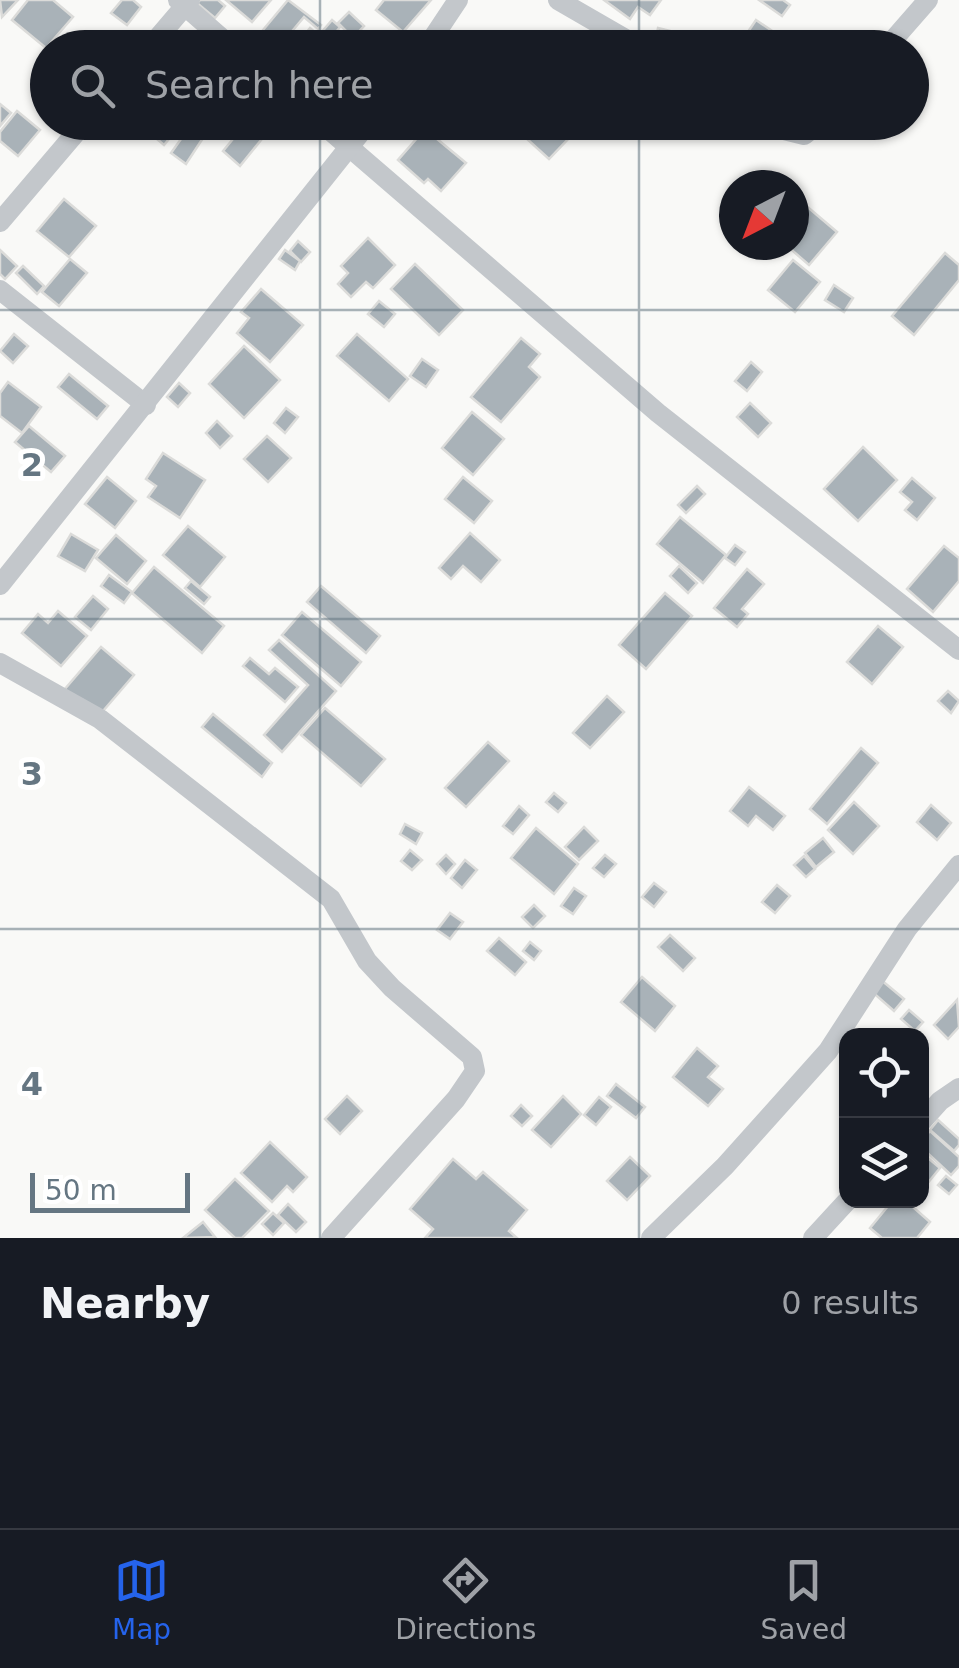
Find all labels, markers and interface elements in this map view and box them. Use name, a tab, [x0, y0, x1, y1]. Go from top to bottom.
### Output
search box	[30, 30, 929, 140]
icon: search	[65, 58, 120, 113]
text: Search here	[145, 63, 373, 107]
north arrow	[719, 170, 809, 260]
text: 2	[21, 446, 43, 484]
text: 3	[21, 755, 43, 793]
map controls	[839, 1028, 929, 1208]
button: locate	[839, 1028, 929, 1118]
text: 4	[21, 1065, 43, 1103]
button: layers	[839, 1118, 929, 1208]
scale bar	[30, 1168, 190, 1212]
text: 50 m	[45, 1174, 117, 1207]
text: Nearby	[40, 1279, 210, 1328]
text: 0 results	[781, 1284, 919, 1322]
tab: Map	[112, 1553, 171, 1646]
tab: Directions	[395, 1553, 536, 1646]
tab: Saved	[760, 1553, 847, 1646]

